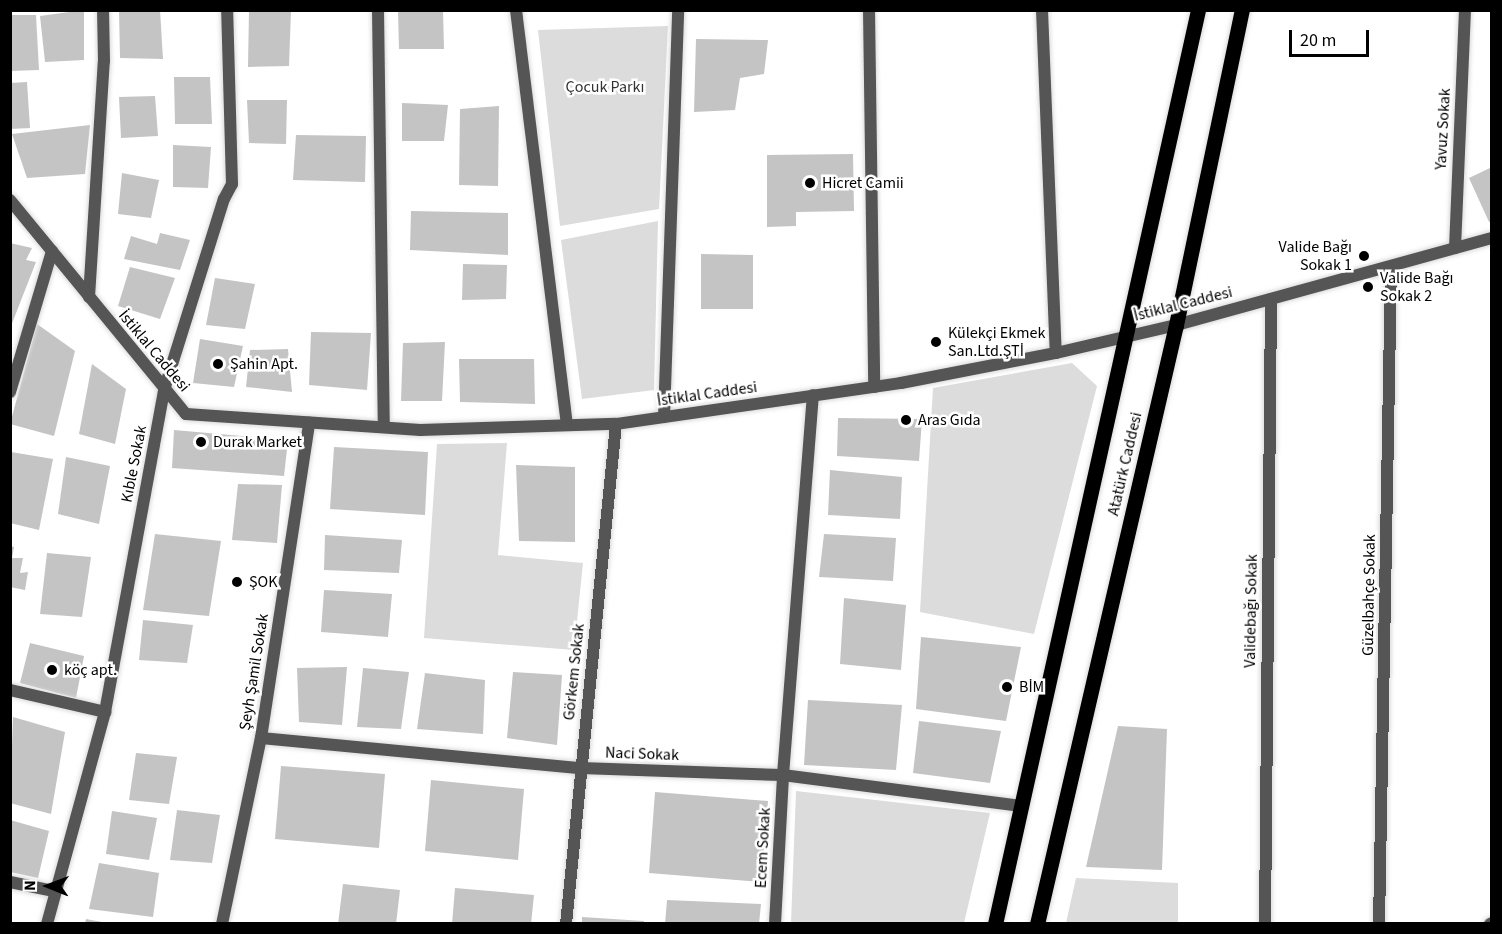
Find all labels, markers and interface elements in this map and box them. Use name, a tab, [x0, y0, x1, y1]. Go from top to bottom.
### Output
scale bar	[1292, 18, 1372, 56]
text: 20 m	[1300, 28, 1336, 53]
park label: Çocuk Parkı	[566, 77, 644, 97]
street label: Yavuz Sokak	[1431, 88, 1455, 170]
place label: Hicret Camii	[822, 173, 904, 193]
marker: Hicret Camii	[803, 176, 817, 190]
place label: Valide Bağı Sokak 1	[1279, 237, 1352, 275]
marker: Valide Bağı Sokak 1	[1357, 249, 1371, 263]
place label: Valide Bağı Sokak 2	[1380, 268, 1453, 306]
marker: Valide Bağı Sokak 2	[1361, 280, 1375, 294]
street label: İstiklal Caddesi	[1132, 282, 1234, 326]
street label: İstiklal Caddesi	[114, 306, 194, 396]
place label: Külekçi Ekmek San.Ltd.ŞTİ	[948, 323, 1045, 361]
marker: Külekçi Ekmek San.Ltd.ŞTİ	[929, 335, 943, 349]
place label: Şahin Apt.	[230, 354, 298, 374]
marker: Şahin Apt.	[211, 357, 225, 371]
street label: İstiklal Caddesi	[656, 377, 758, 411]
place label: Aras Gıda	[918, 410, 981, 430]
street label: Atatürk Caddesi	[1104, 410, 1146, 518]
marker: Aras Gıda	[899, 413, 913, 427]
street label: Kıble Sokak	[117, 424, 151, 504]
place label: Durak Market	[213, 432, 302, 452]
marker: Durak Market	[194, 435, 208, 449]
street label: Güzelbahçe Sokak	[1358, 534, 1380, 656]
street label: Validebağı Sokak	[1240, 554, 1262, 668]
place label: ŞOK	[249, 572, 277, 592]
marker: ŞOK	[230, 575, 244, 589]
street label: Şeyh Şamil Sokak	[235, 612, 273, 732]
street label: Görkem Sokak	[559, 623, 589, 721]
place label: köç apt.	[64, 660, 117, 680]
marker: köç apt.	[45, 663, 59, 677]
place label: BİM	[1019, 677, 1044, 697]
marker: BİM	[1000, 680, 1014, 694]
street label: Naci Sokak	[605, 743, 679, 765]
street label: Ecem Sokak	[751, 807, 775, 889]
north arrow	[18, 856, 78, 916]
text: N	[19, 880, 41, 891]

